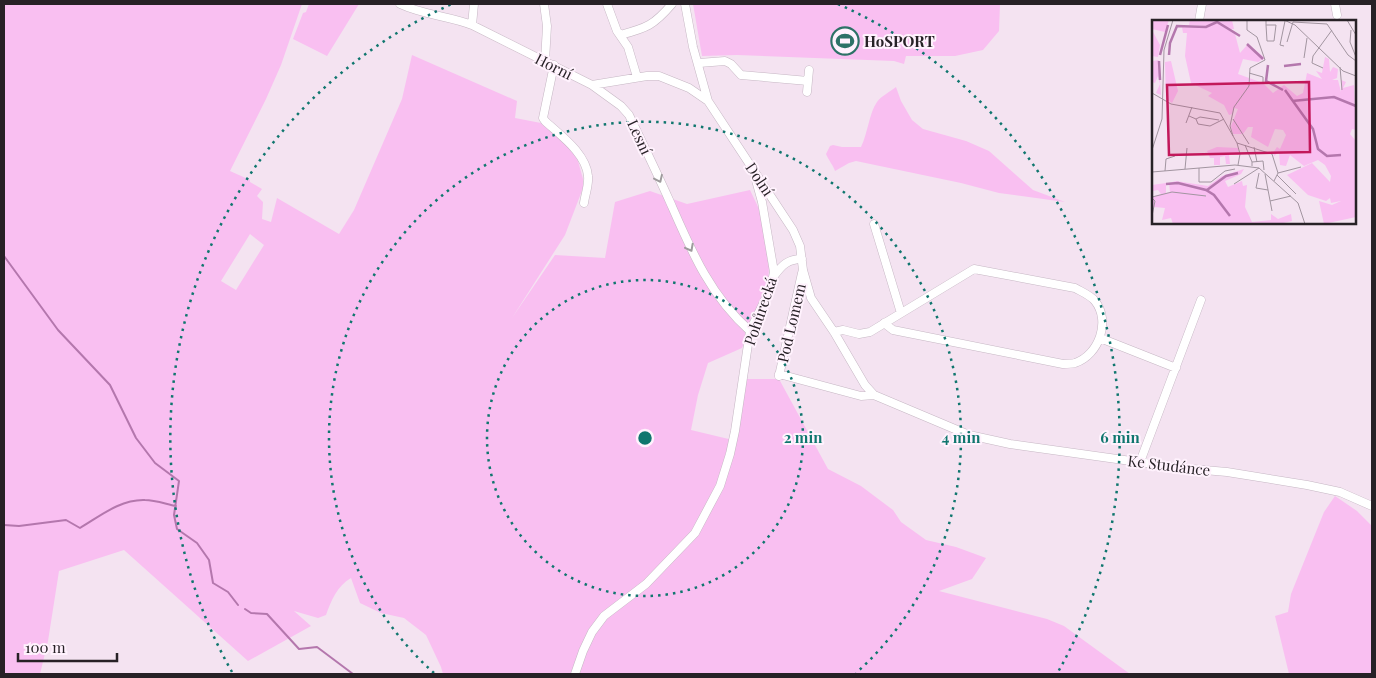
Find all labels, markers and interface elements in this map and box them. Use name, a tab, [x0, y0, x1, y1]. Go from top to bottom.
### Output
inset map	[1152, 20, 1356, 224]
sports icon: HoSPORT	[830, 26, 860, 56]
place label: HoSPORT	[864, 31, 935, 51]
street label: Horní	[532, 48, 577, 84]
street label: Lesní	[623, 116, 657, 158]
street label: Dolní	[741, 158, 779, 200]
one-way arrow	[653, 174, 663, 183]
one-way arrow	[684, 242, 694, 251]
street label: Pohůrecká	[739, 274, 781, 348]
street label: Pod Lomem	[772, 281, 810, 364]
text: 2 min	[784, 427, 823, 447]
text: 4 min	[942, 427, 981, 447]
text: 6 min	[1100, 427, 1140, 447]
centre of rings	[636, 429, 654, 447]
street label: Ke Studánce	[1126, 450, 1212, 480]
scale bar	[18, 630, 116, 662]
text: 100 m	[25, 637, 66, 657]

